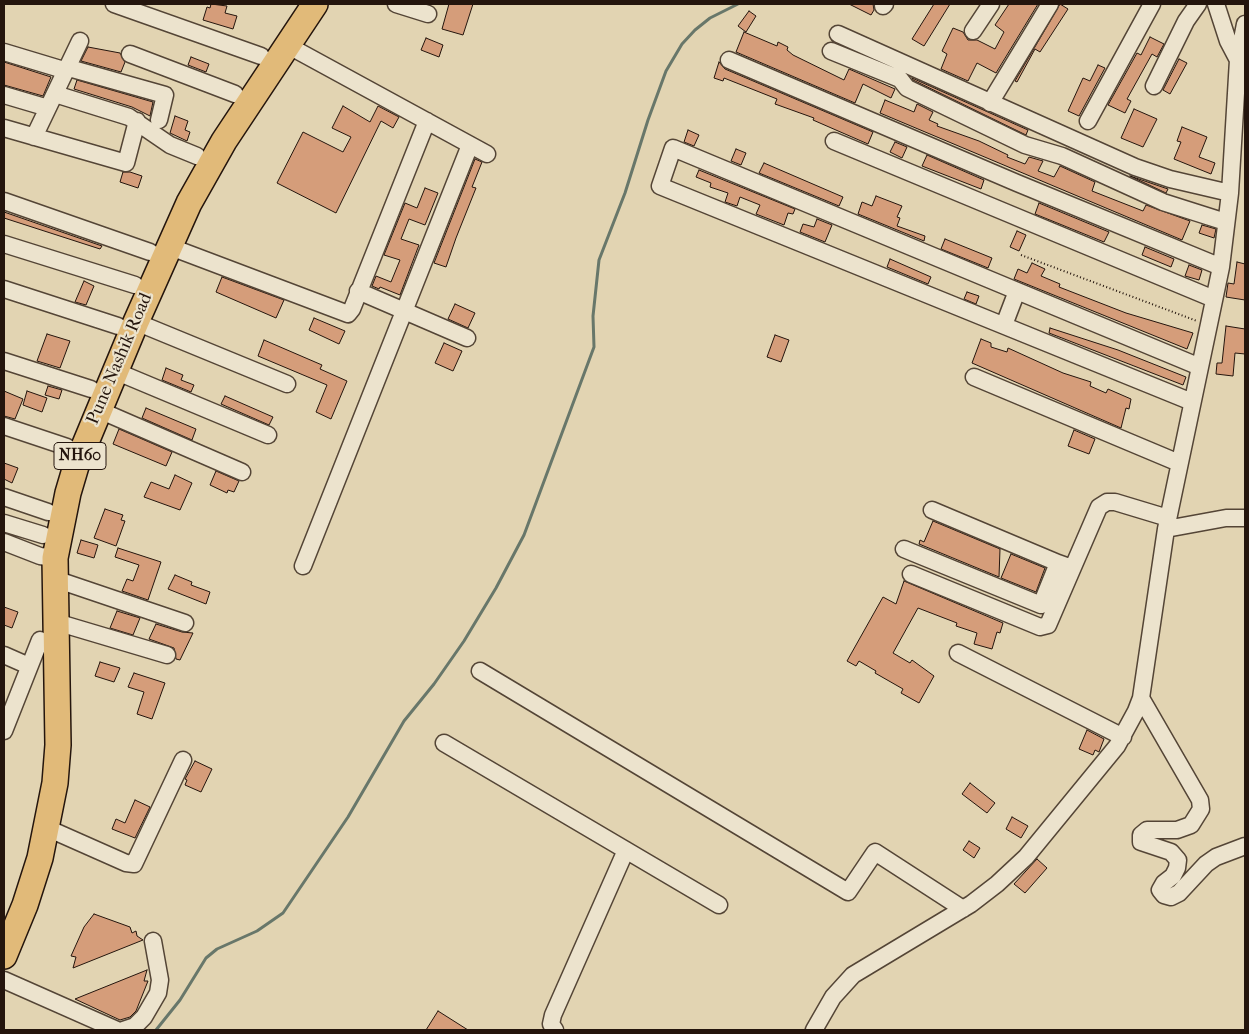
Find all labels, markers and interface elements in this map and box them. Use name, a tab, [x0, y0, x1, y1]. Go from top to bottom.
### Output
street label: Pune Nashik Road	[83, 290, 157, 428]
road number: NH60	[54, 442, 106, 470]

